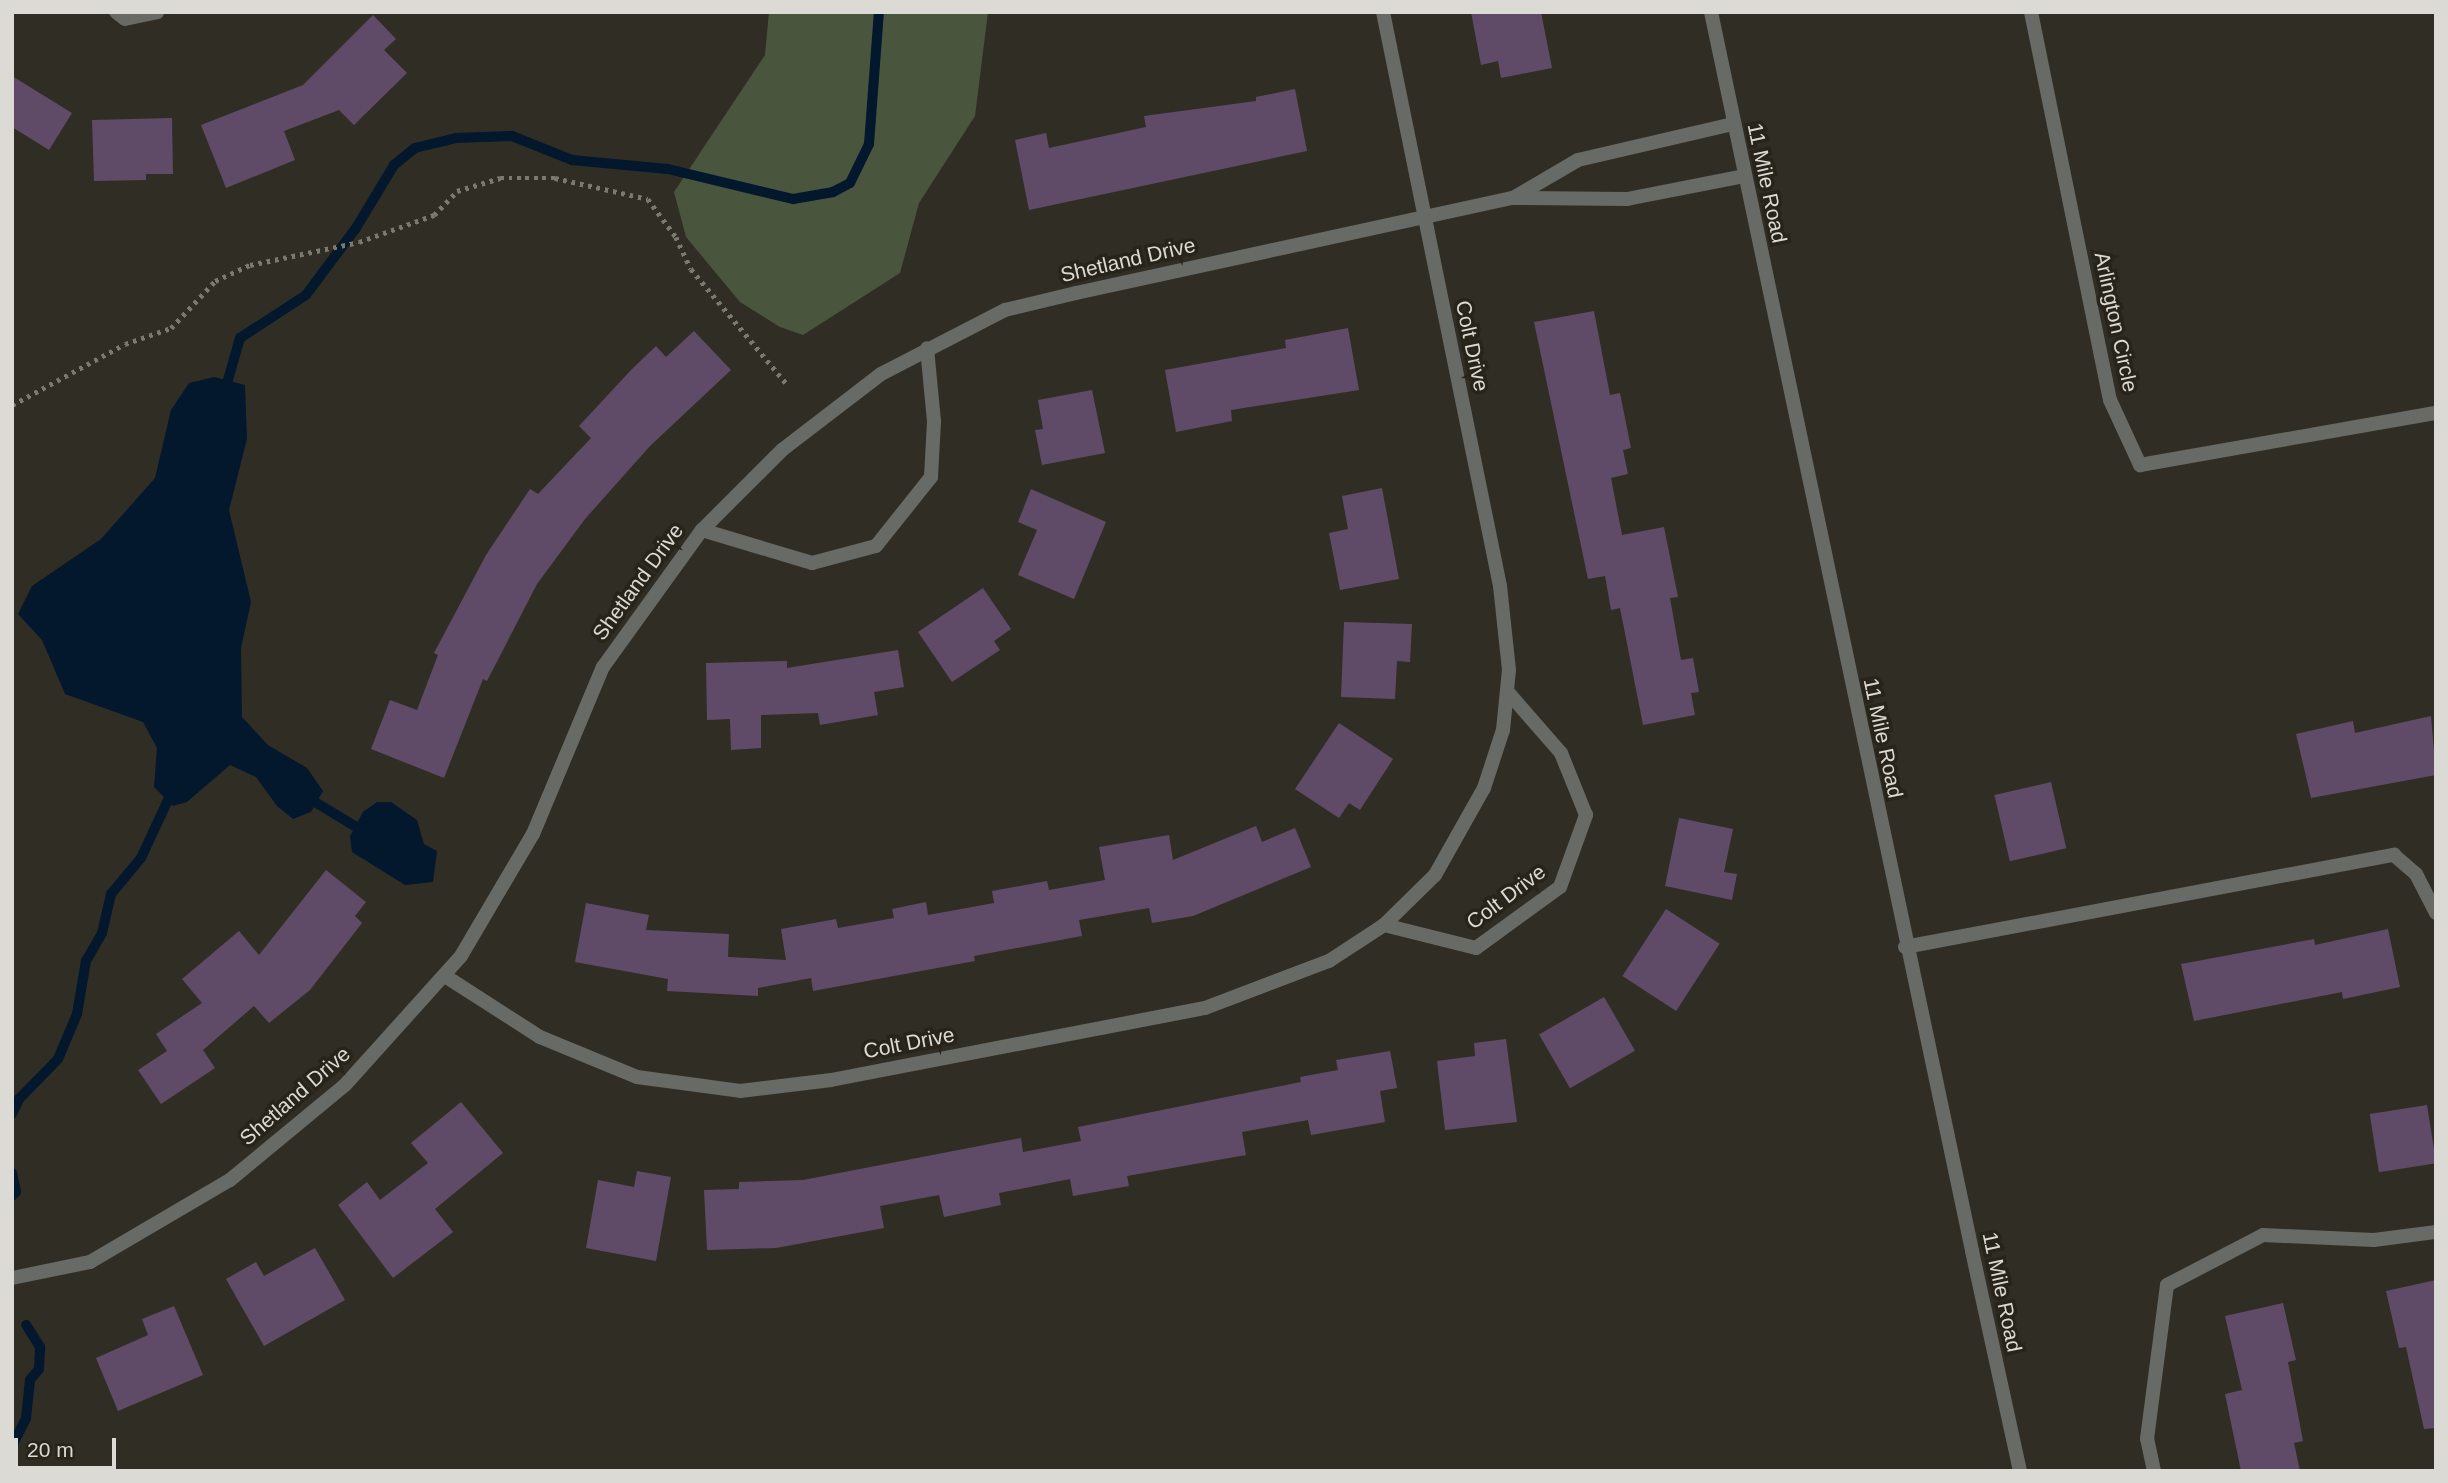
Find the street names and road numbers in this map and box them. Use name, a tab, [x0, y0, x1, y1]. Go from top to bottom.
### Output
street label: 11 Mile Road	[1742, 121, 1792, 245]
street label: Shetland Drive	[1058, 232, 1198, 288]
street label: Arlington Circle	[2089, 250, 2143, 394]
street label: Colt Drive	[1450, 298, 1494, 394]
street label: Shetland Drive	[587, 519, 689, 645]
street label: 11 Mile Road	[1858, 676, 1908, 800]
street label: Colt Drive	[1462, 859, 1550, 935]
street label: Colt Drive	[861, 1022, 957, 1064]
street label: Shetland Drive	[235, 1041, 355, 1151]
street label: 11 Mile Road	[1977, 1230, 2027, 1354]

